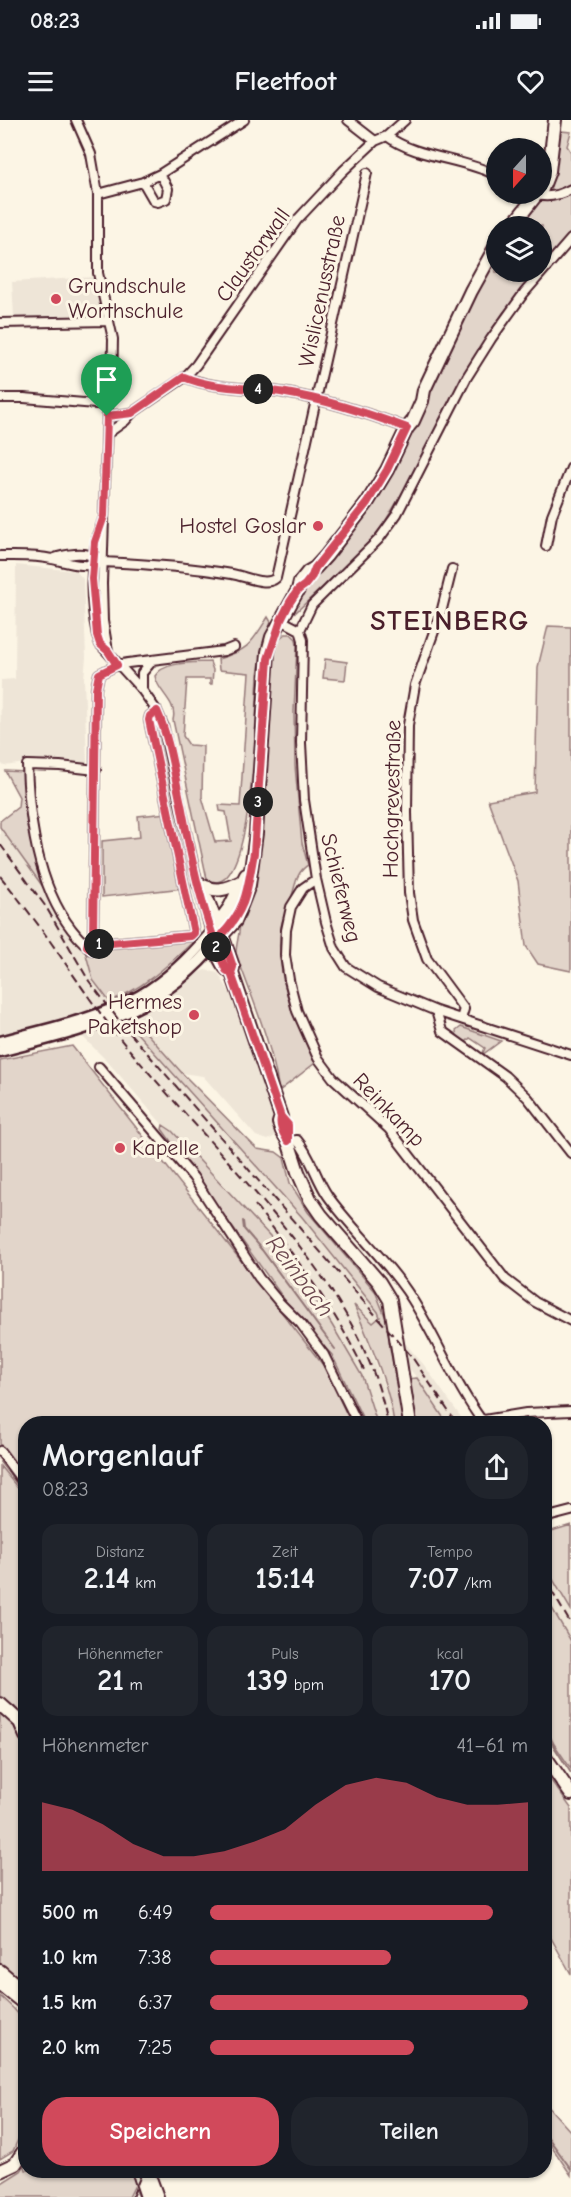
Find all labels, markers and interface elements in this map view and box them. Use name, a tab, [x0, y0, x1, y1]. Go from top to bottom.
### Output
text: 08:23	[30, 8, 80, 34]
icon: menu	[24, 65, 57, 98]
icon: heart	[514, 65, 547, 98]
text: Fleetfoot	[234, 66, 337, 97]
north arrow	[486, 138, 552, 204]
map controls	[486, 138, 552, 282]
street label: Claustorwall	[210, 203, 296, 307]
street label: Wislicenusstraße	[293, 213, 351, 369]
button: layers	[486, 216, 552, 282]
place label: Grundschule Worthschule	[68, 273, 186, 324]
marker: Grundschule Worthschule	[49, 292, 63, 306]
pin	[81, 354, 132, 416]
icon: arrive	[90, 363, 123, 396]
pin: 4	[243, 374, 273, 404]
text: 4	[254, 380, 262, 398]
place label: Hostel Goslar	[179, 513, 306, 539]
marker: Hostel Goslar	[311, 519, 325, 533]
district label: STEINBERG	[370, 605, 530, 637]
street label: Hochgrevestraße	[378, 720, 406, 878]
pin: 3	[243, 787, 273, 817]
text: 3	[254, 793, 262, 811]
street label: Schieferweg	[315, 831, 367, 945]
pin: 1	[84, 929, 114, 959]
pin: 2	[201, 932, 231, 962]
text: 1	[96, 935, 102, 953]
text: 2	[212, 938, 220, 956]
place label: Hermes Paketshop	[87, 989, 182, 1040]
marker: Hermes Paketshop	[187, 1008, 201, 1022]
street label: Reinkamp	[348, 1068, 430, 1152]
place label: Kapelle	[132, 1135, 199, 1161]
marker: Kapelle	[113, 1141, 127, 1155]
water label: Reinbach	[260, 1230, 340, 1322]
text: Morgenlauf	[42, 1436, 202, 1474]
button: share	[465, 1436, 528, 1499]
text: 08:23	[42, 1478, 89, 1501]
text: Distanz	[96, 1543, 144, 1561]
text: Zeit	[272, 1543, 298, 1561]
text: Tempo	[427, 1543, 473, 1561]
text: 2.14	[84, 1561, 130, 1596]
text: 15:14	[255, 1561, 315, 1596]
text: 7:07	[408, 1561, 459, 1596]
text: km	[130, 1574, 156, 1592]
text: /km	[459, 1574, 492, 1592]
text: Höhenmeter	[77, 1645, 163, 1663]
text: Puls	[271, 1645, 299, 1663]
text: kcal	[437, 1645, 463, 1663]
text: 21	[97, 1663, 124, 1698]
text: 139	[246, 1663, 288, 1698]
text: 170	[429, 1663, 471, 1698]
text: m	[124, 1676, 143, 1694]
text: bpm	[288, 1676, 324, 1694]
text: Höhenmeter	[42, 1734, 149, 1757]
text: 41–61 m	[456, 1734, 528, 1757]
text: 500 m	[42, 1901, 99, 1924]
text: 6:49	[138, 1901, 173, 1924]
text: 1.0 km	[42, 1946, 98, 1969]
text: 7:38	[138, 1946, 172, 1969]
text: 1.5 km	[42, 1991, 97, 2014]
text: 6:37	[138, 1991, 172, 2014]
text: 2.0 km	[42, 2036, 100, 2059]
text: 7:25	[138, 2036, 172, 2059]
button: Speichern	[42, 2097, 279, 2166]
button: Teilen	[291, 2097, 528, 2166]

